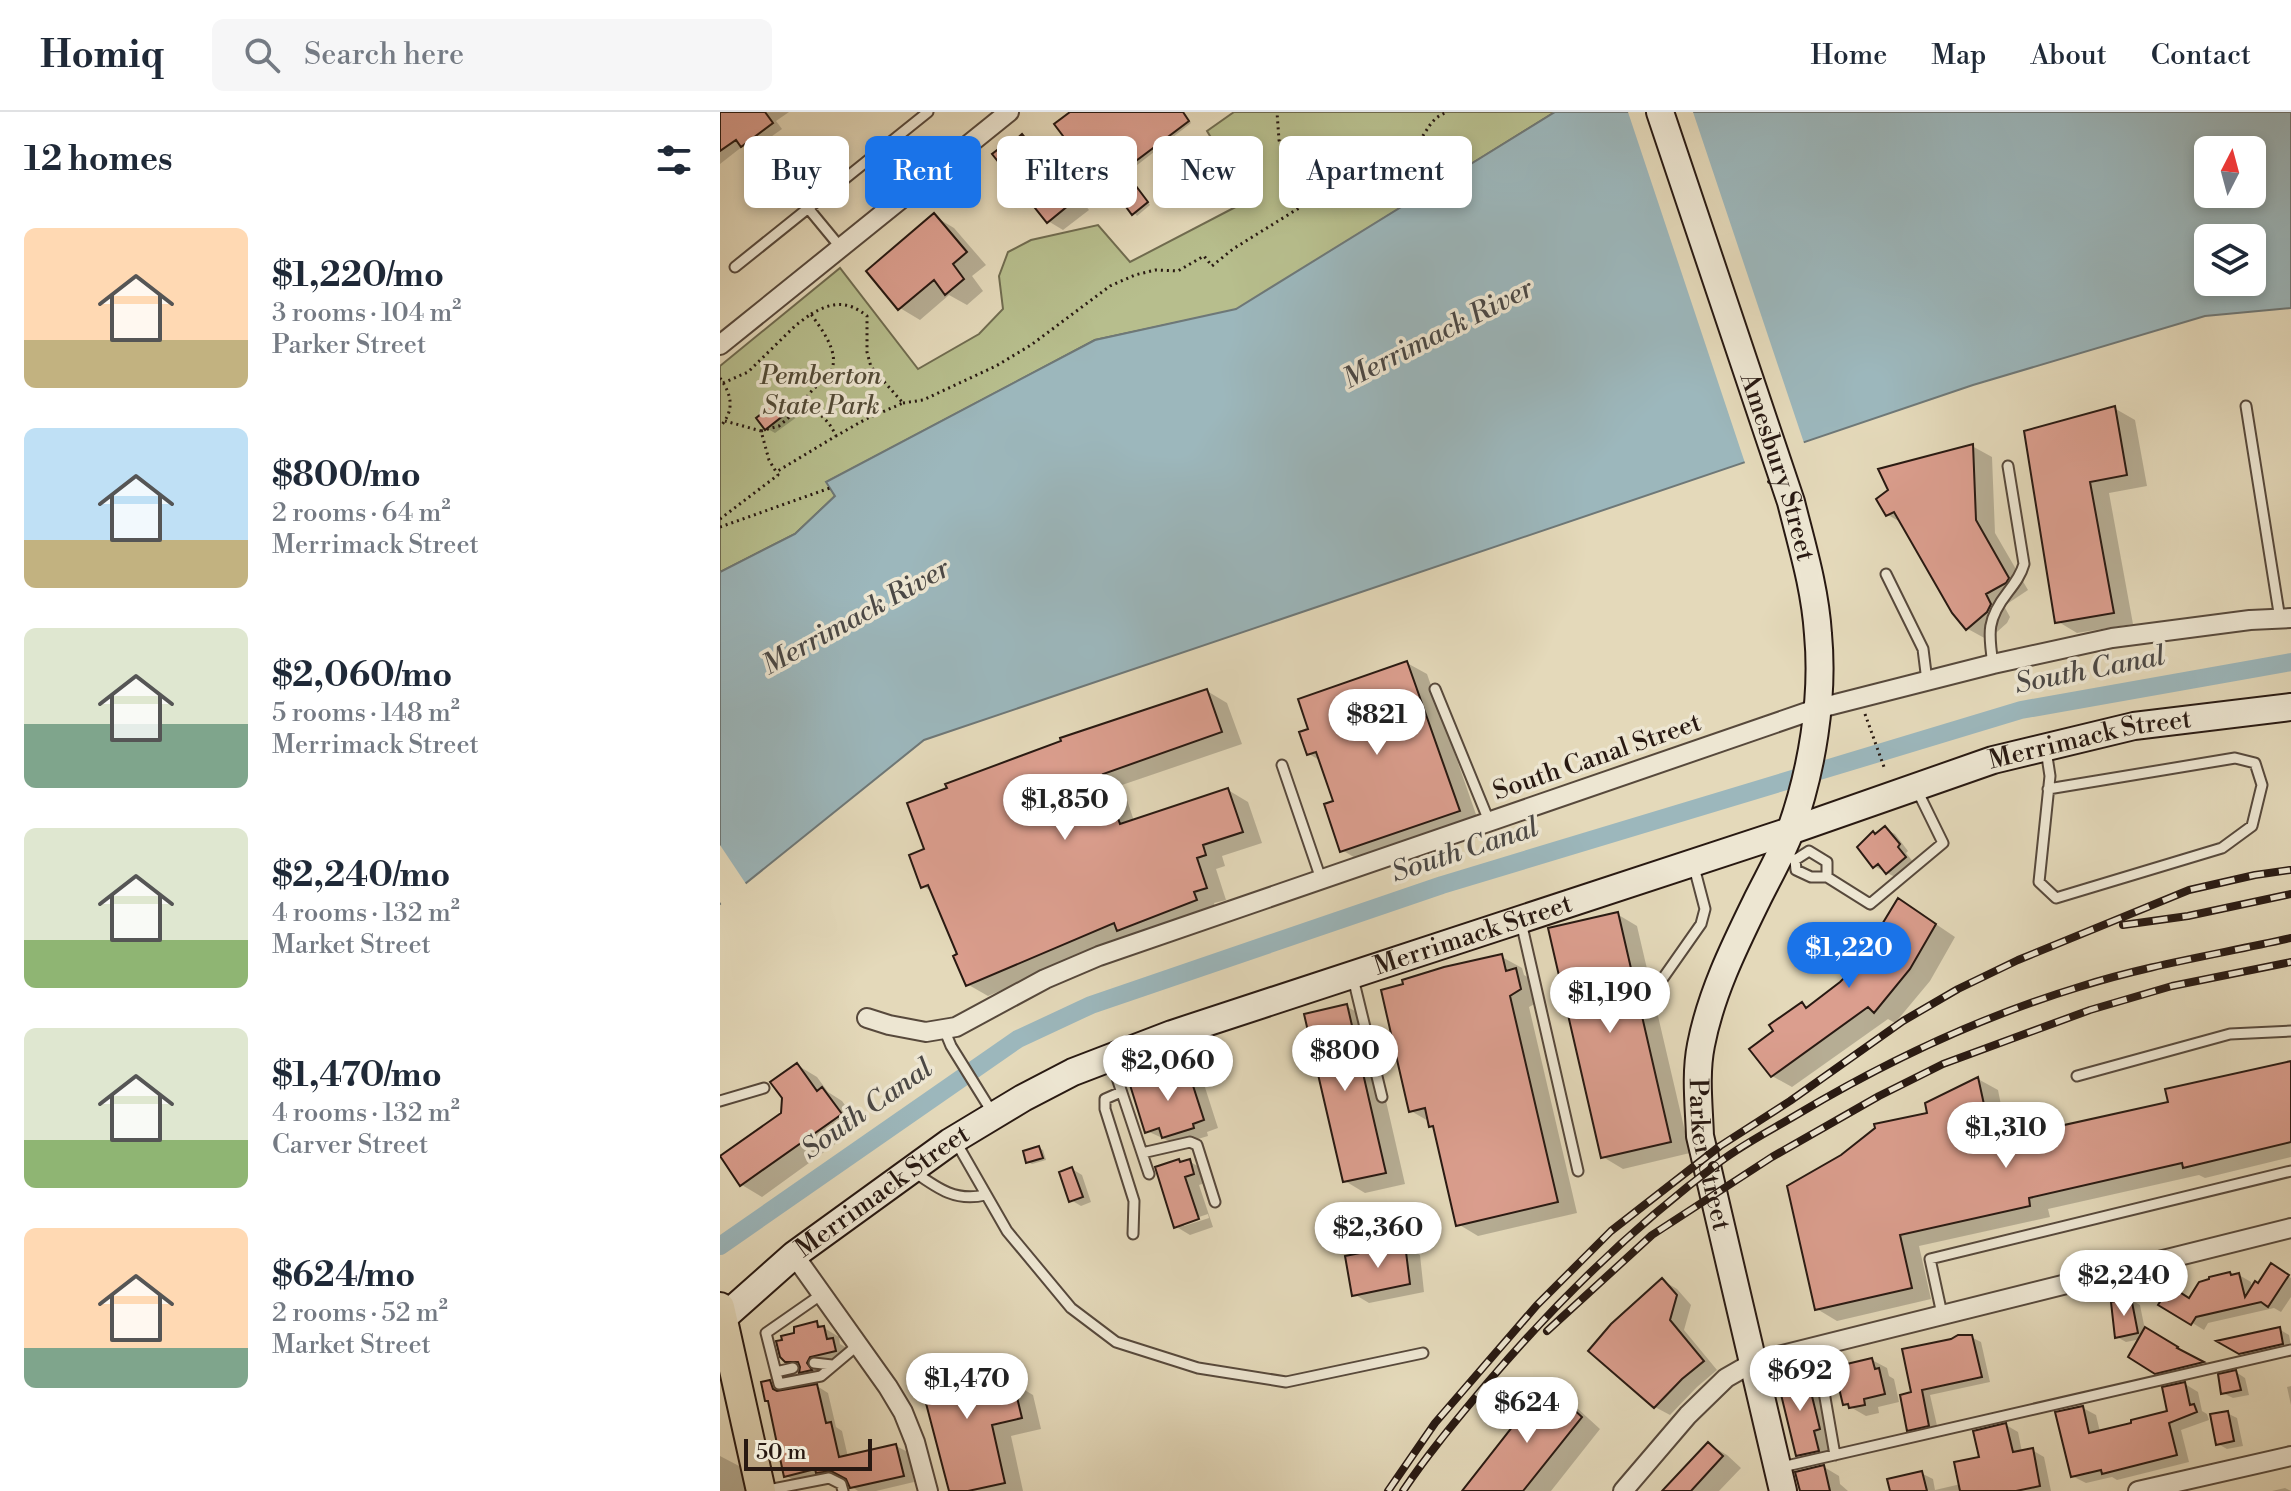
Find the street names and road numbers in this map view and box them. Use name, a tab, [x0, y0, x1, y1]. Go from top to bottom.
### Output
street label: Amesbury Street	[1732, 368, 1821, 564]
street label: Merrimack Street	[1985, 703, 2193, 777]
street label: South Canal Street	[1489, 706, 1705, 808]
street label: Merrimack Street	[1370, 888, 1576, 983]
street label: Parker Street	[1682, 1078, 1738, 1234]
street label: Merrimack Street	[789, 1118, 975, 1265]

